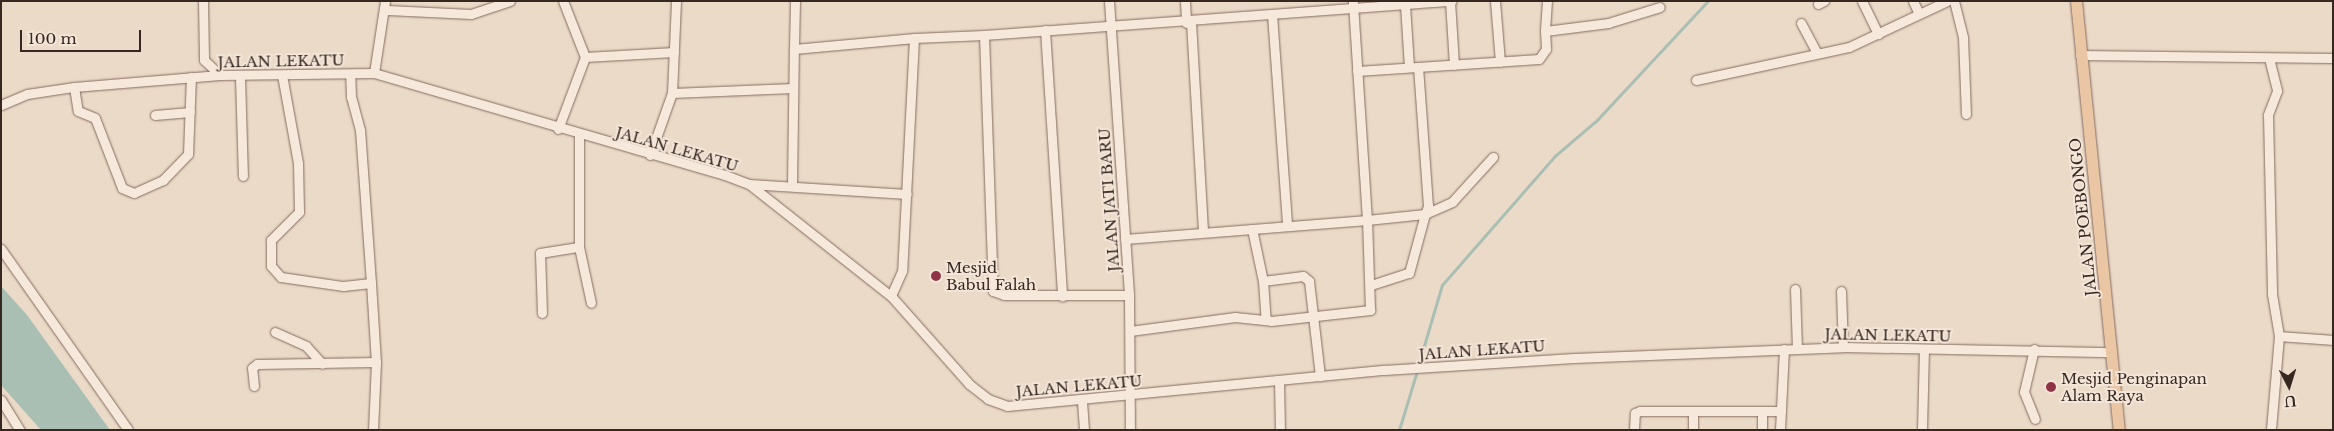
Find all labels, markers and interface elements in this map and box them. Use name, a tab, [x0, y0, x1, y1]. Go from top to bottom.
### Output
scale bar	[22, 20, 144, 52]
text: 100 m	[28, 29, 77, 48]
street label: JALAN LEKATU	[218, 51, 344, 71]
street label: JALAN LEKATU	[614, 123, 740, 175]
street label: JALAN JATI BARU	[1095, 128, 1123, 272]
street label: JALAN POEBONGO	[2066, 137, 2100, 297]
place label: Mesjid Babul Falah	[946, 258, 1036, 293]
marker: Mesjid Babul Falah	[930, 270, 942, 282]
street label: JALAN LEKATU	[1825, 325, 1951, 345]
street label: JALAN LEKATU	[1418, 337, 1546, 363]
north arrow	[2264, 361, 2314, 411]
place label: Mesjid Penginapan Alam Raya	[2061, 369, 2207, 404]
street label: JALAN LEKATU	[1015, 372, 1143, 400]
marker: Mesjid Penginapan Alam Raya	[2045, 381, 2057, 393]
text: U	[2283, 391, 2297, 410]

